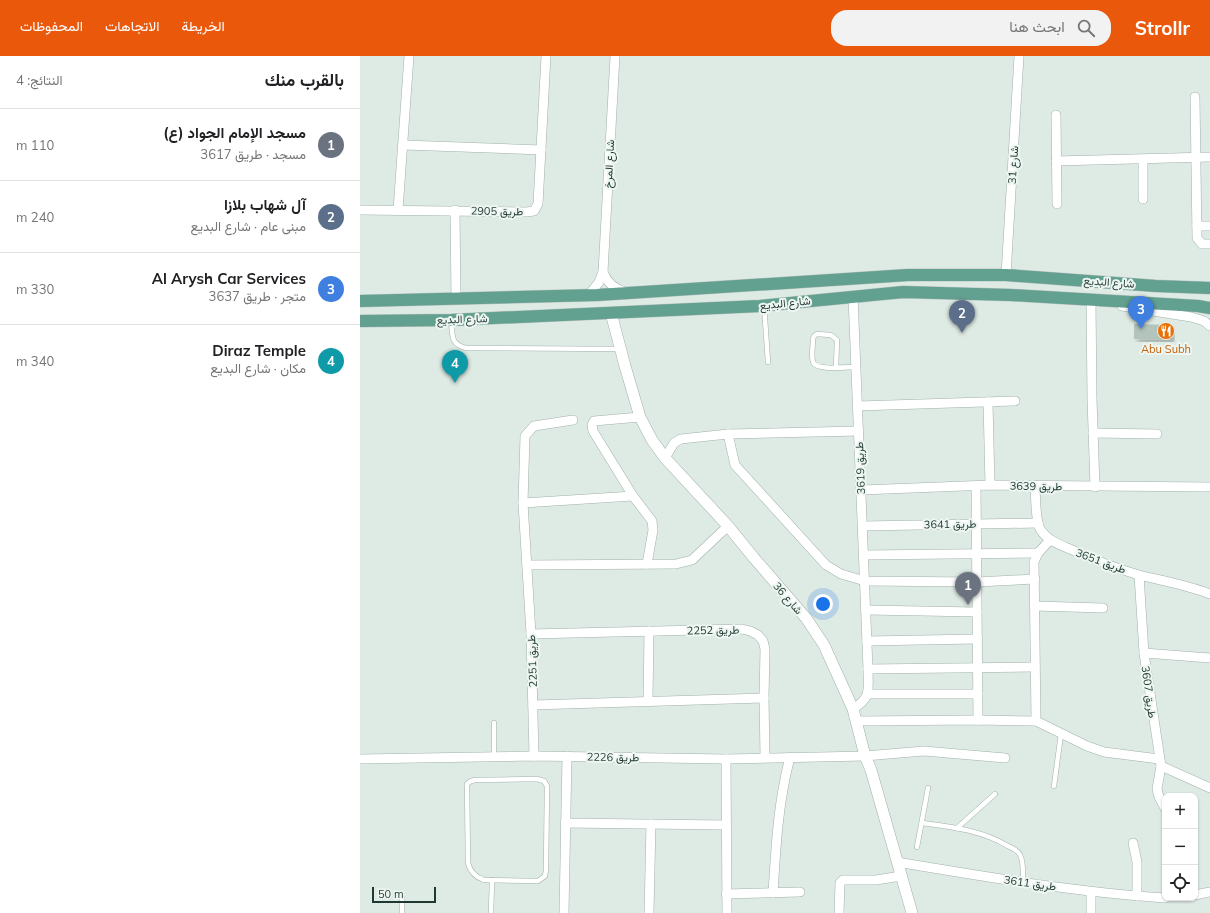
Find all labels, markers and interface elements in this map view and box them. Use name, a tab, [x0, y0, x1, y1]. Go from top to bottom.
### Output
search box	[831, 10, 1111, 46]
text: Strollr	[1135, 16, 1190, 40]
text: المحفوظات	[20, 17, 83, 35]
text: الاتجاهات	[105, 17, 159, 35]
text: الخريطة	[181, 17, 225, 35]
text: ابحث هنا	[1009, 17, 1065, 36]
icon: search	[1075, 17, 1097, 39]
text: بالقرب منك	[265, 69, 344, 90]
text: النتائج: 4	[16, 72, 63, 88]
text: مسجد الإمام الجواد (ع)	[163, 123, 306, 142]
text: 110 m	[16, 137, 54, 153]
text: 1	[327, 137, 335, 153]
street label: شارع المرخ	[601, 139, 618, 189]
street label: شارع 31	[1005, 145, 1022, 185]
text: مسجد · طريق 3617	[200, 146, 306, 162]
text: آل شهاب بلازا	[224, 195, 306, 214]
street label: طريق 2905	[471, 204, 523, 218]
text: 240 m	[16, 209, 54, 225]
text: 2	[327, 209, 335, 225]
text: مبنى عام · شارع البديع	[190, 218, 306, 234]
text: Al Arysh Car Services	[152, 269, 306, 288]
street label: شارع البديع	[1083, 273, 1135, 292]
text: 330 m	[16, 281, 54, 297]
text: 3	[327, 281, 335, 297]
text: متجر · طريق 3637	[209, 288, 306, 304]
street label: شارع البديع	[759, 293, 812, 314]
pin: 3	[1128, 296, 1154, 329]
pin: 2	[949, 300, 975, 333]
street label: شارع البديع	[436, 311, 488, 328]
restaurant icon: Abu Subh	[1156, 321, 1176, 341]
text: Diraz Temple	[212, 341, 306, 360]
place label: Abu Subh	[1141, 342, 1191, 356]
pin: 4	[442, 350, 468, 383]
text: 340 m	[16, 353, 54, 369]
text: 4	[327, 353, 335, 369]
text: مكان · شارع البديع	[210, 360, 306, 376]
street label: طريق 3619	[852, 441, 868, 495]
street label: طريق 3639	[1010, 479, 1062, 493]
street label: طريق 3641	[924, 517, 976, 531]
street label: طريق 3651	[1074, 545, 1128, 577]
pin: 1	[955, 572, 981, 605]
street label: شارع 36	[769, 579, 806, 618]
your location	[813, 594, 833, 614]
street label: طريق 2252	[687, 623, 739, 637]
street label: طريق 2251	[524, 634, 540, 688]
street label: طريق 3607	[1138, 665, 1160, 719]
street label: طريق 2226	[587, 750, 639, 764]
map controls	[1162, 793, 1198, 901]
button: +	[1162, 793, 1198, 829]
button: −	[1162, 829, 1198, 865]
button: locate	[1162, 865, 1198, 901]
street label: طريق 3611	[1003, 872, 1057, 894]
scale bar	[372, 885, 436, 904]
text: 50 m	[378, 887, 404, 901]

